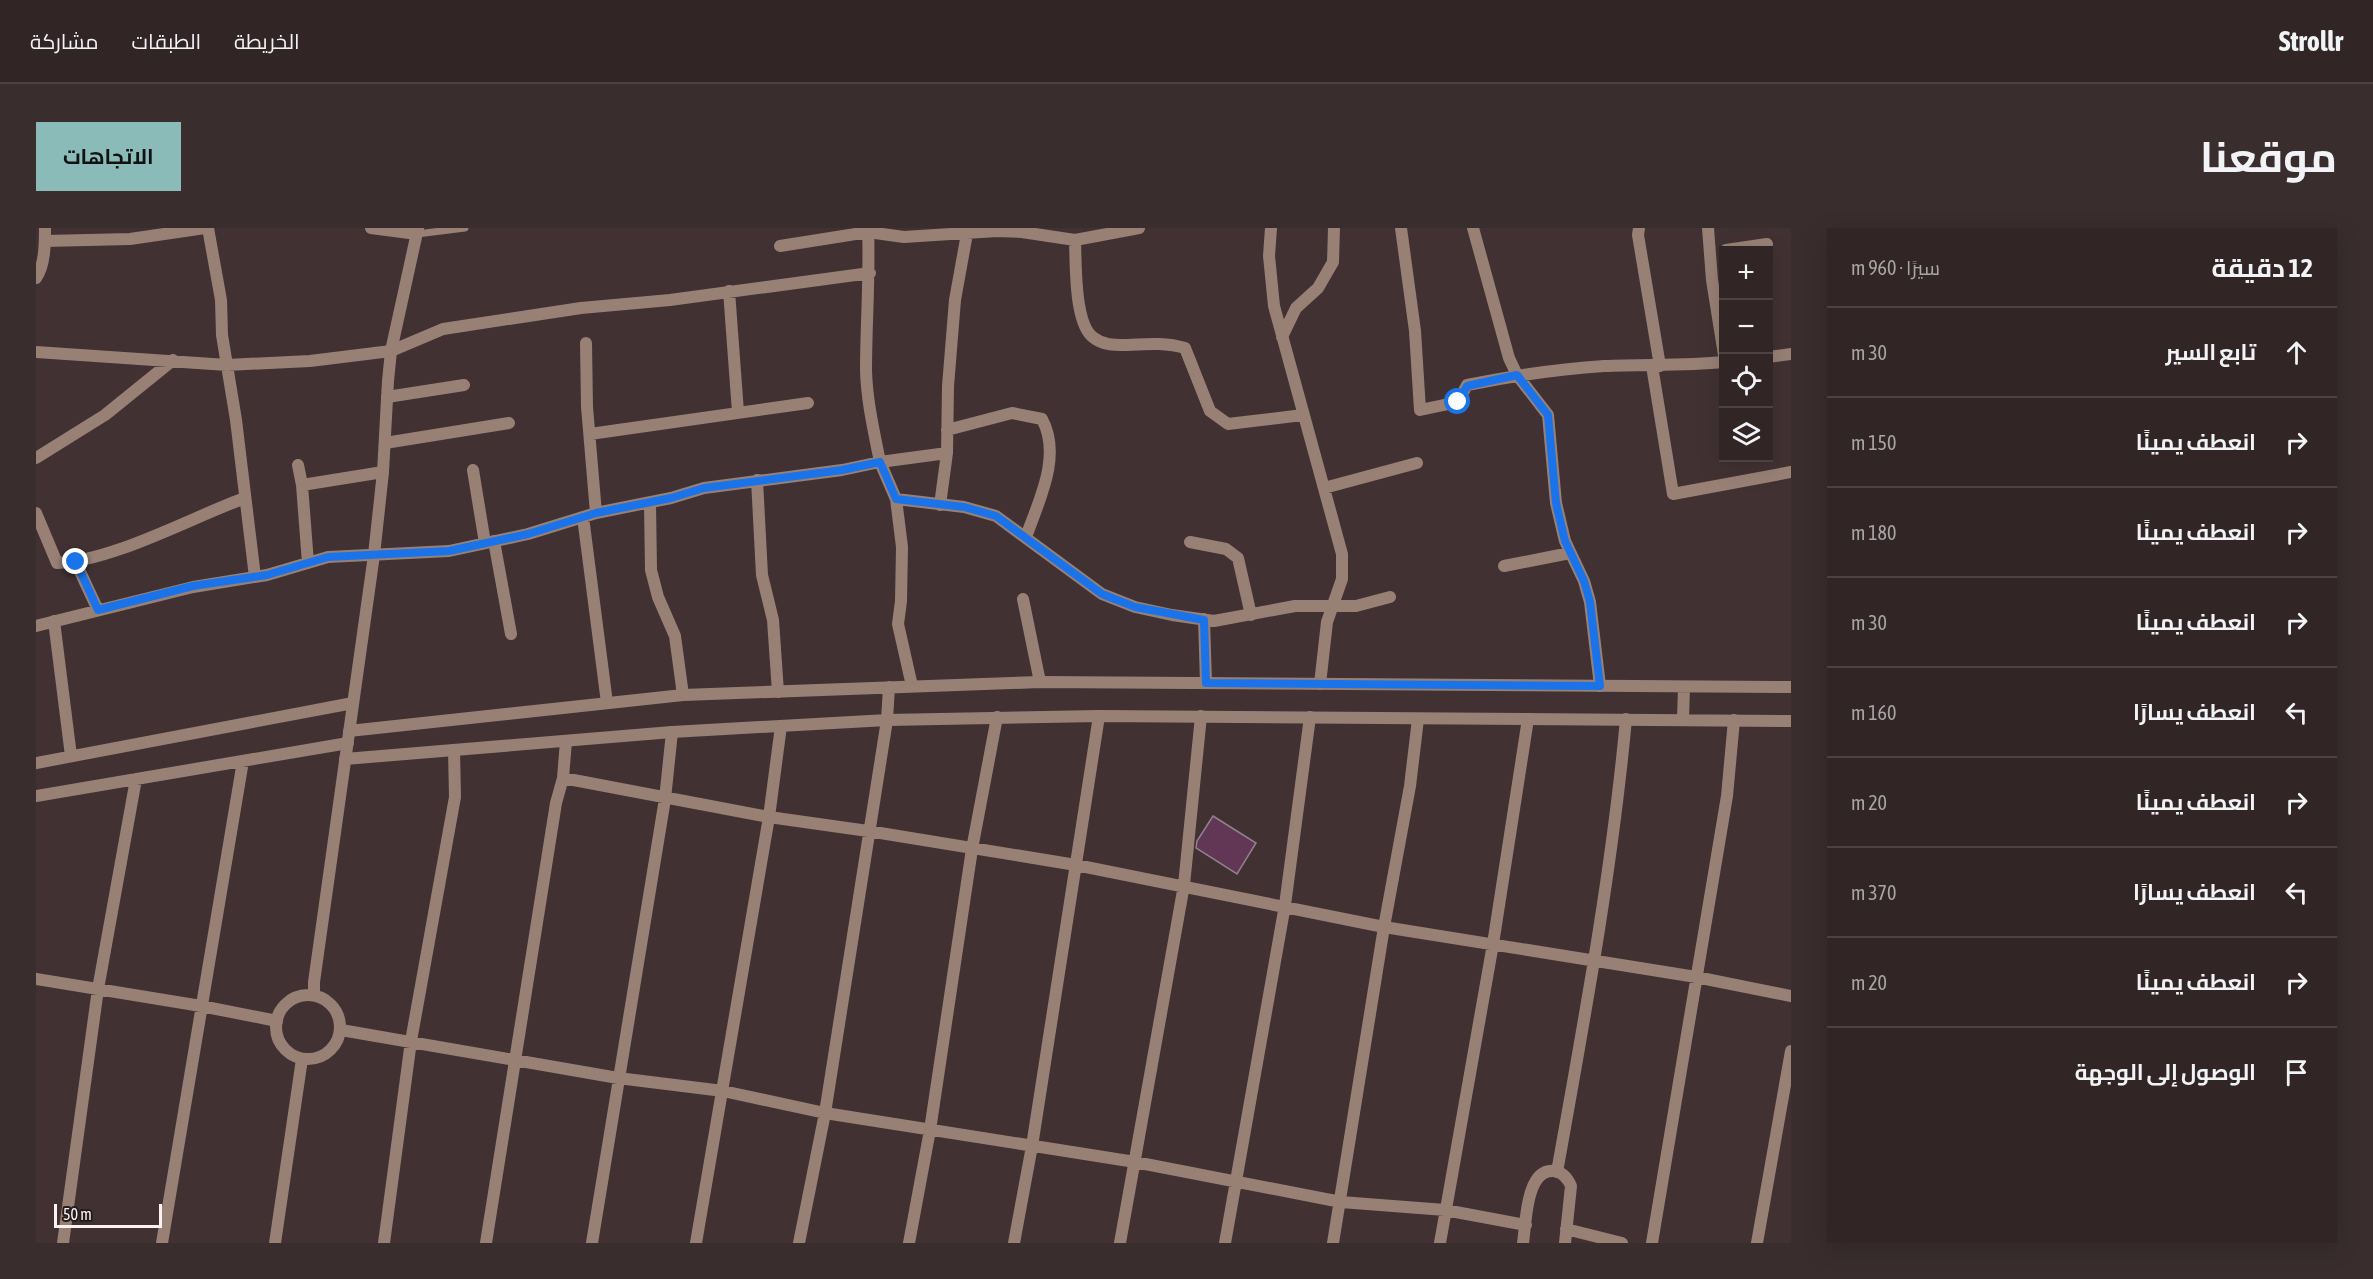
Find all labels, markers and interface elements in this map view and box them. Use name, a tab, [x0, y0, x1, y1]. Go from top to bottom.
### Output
text: Strollr	[2279, 25, 2343, 57]
text: مشاركة	[30, 29, 99, 53]
text: الطبقات	[132, 29, 201, 53]
text: الخريطة	[234, 29, 300, 53]
button: الاتجاهات	[36, 122, 181, 191]
text: موقعنا	[2200, 133, 2337, 181]
map controls	[1719, 246, 1773, 462]
button: +	[1719, 246, 1773, 300]
text: 12 دقيقة	[2211, 253, 2313, 283]
text: سيرًا · 960 m	[1851, 256, 1940, 279]
button: −	[1719, 300, 1773, 354]
icon: ahead	[2280, 336, 2313, 369]
text: تابع السير	[2166, 339, 2256, 365]
text: 30 m	[1851, 341, 1887, 364]
button: locate	[1719, 354, 1773, 408]
route start	[1444, 388, 1470, 414]
button: layers	[1719, 408, 1773, 462]
icon: right	[2280, 426, 2313, 459]
text: انعطف يمينًا	[2136, 429, 2256, 455]
text: 150 m	[1851, 431, 1896, 454]
icon: right	[2280, 516, 2313, 549]
text: انعطف يمينًا	[2136, 519, 2256, 545]
text: 180 m	[1851, 521, 1896, 544]
route end	[62, 548, 88, 574]
icon: right	[2280, 606, 2313, 639]
text: انعطف يمينًا	[2136, 609, 2256, 635]
text: 30 m	[1851, 611, 1887, 634]
icon: left	[2280, 696, 2313, 729]
text: انعطف يسارًا	[2133, 699, 2256, 725]
text: 160 m	[1851, 701, 1896, 724]
icon: right	[2280, 786, 2313, 819]
text: انعطف يمينًا	[2136, 789, 2256, 815]
text: 20 m	[1851, 791, 1887, 814]
icon: left	[2280, 876, 2313, 909]
text: انعطف يسارًا	[2133, 879, 2256, 905]
text: 370 m	[1851, 881, 1896, 904]
icon: right	[2280, 966, 2313, 999]
text: انعطف يمينًا	[2136, 969, 2256, 995]
text: 20 m	[1851, 971, 1887, 994]
icon: arrive	[2280, 1056, 2313, 1089]
text: الوصول إلى الوجهة	[2075, 1059, 2256, 1085]
scale bar	[54, 1201, 162, 1228]
text: 50 m	[63, 1205, 92, 1223]

